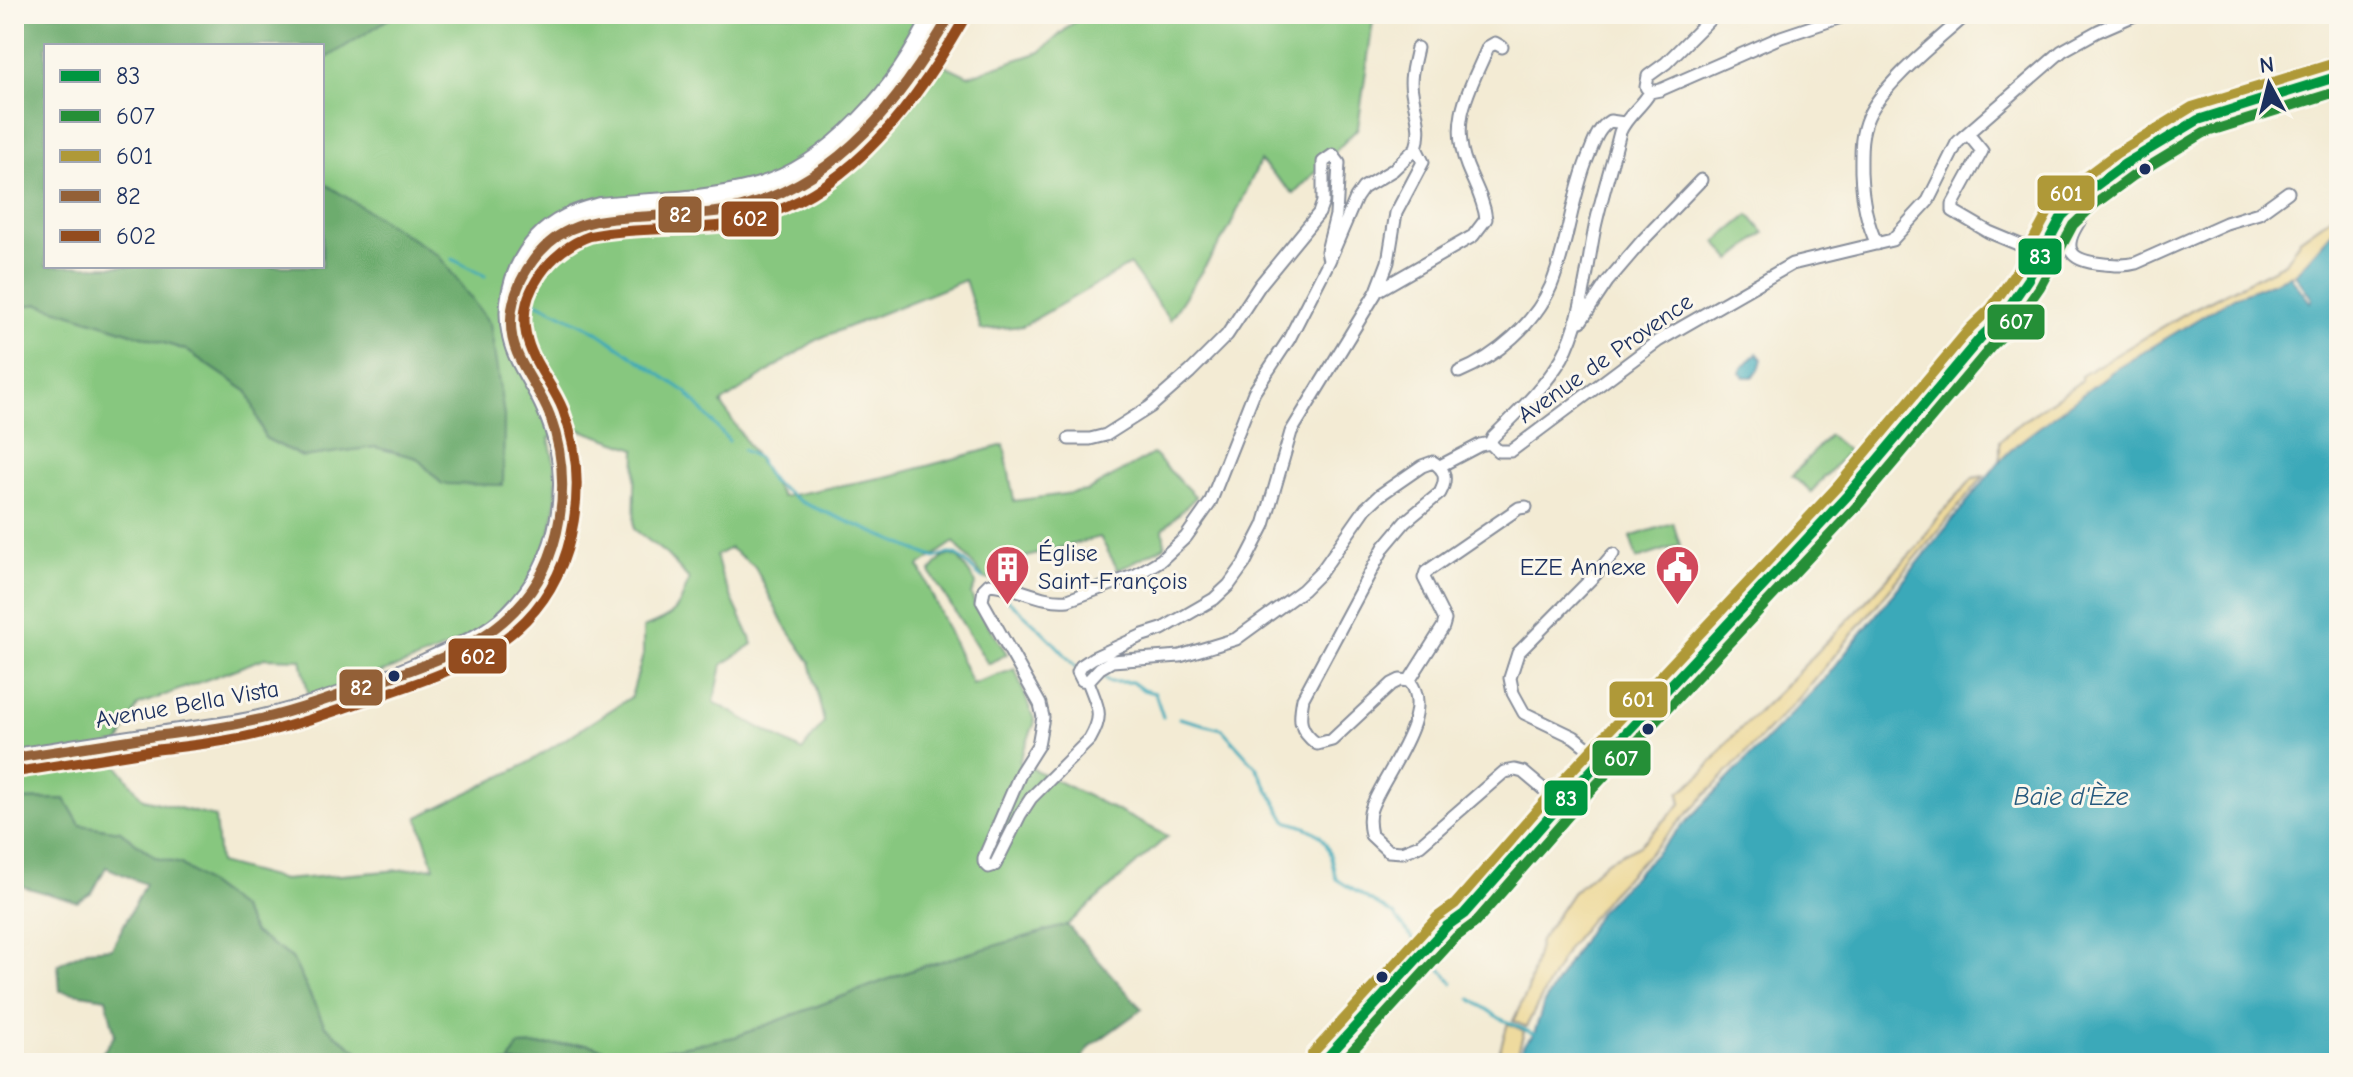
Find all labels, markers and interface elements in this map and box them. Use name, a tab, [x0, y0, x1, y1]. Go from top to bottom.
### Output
legend	[44, 44, 324, 268]
north arrow	[2229, 44, 2309, 124]
text: N	[2258, 51, 2275, 79]
text: 83	[116, 62, 141, 90]
text: 607	[116, 102, 155, 130]
text: 601	[116, 142, 153, 170]
unlabelled marker	[2137, 161, 2153, 177]
line badge: 601	[2036, 174, 2096, 212]
text: 601	[2050, 181, 2082, 207]
text: 82	[116, 182, 141, 210]
line badge: 82	[657, 195, 703, 234]
line badge: 602	[720, 200, 780, 238]
text: 82	[669, 202, 691, 228]
text: 602	[732, 206, 768, 232]
text: 602	[116, 222, 156, 250]
line badge: 83	[2017, 237, 2063, 276]
text: 83	[2029, 244, 2051, 270]
street label: Avenue de Provence	[1512, 287, 1698, 429]
line badge: 607	[1986, 303, 2046, 341]
text: 607	[1999, 309, 2033, 335]
place label: Église Saint-François	[1038, 539, 1187, 595]
building icon: Église Saint-François	[983, 543, 1031, 606]
public building icon: EZE Annexe	[1653, 543, 1701, 606]
place label: EZE Annexe	[1520, 553, 1646, 581]
line badge: 602	[447, 637, 508, 675]
text: 602	[460, 644, 496, 670]
line badge: 82	[338, 668, 384, 707]
unlabelled marker	[386, 668, 402, 684]
street label: Avenue Bella Vista	[93, 674, 281, 734]
text: 82	[350, 675, 372, 701]
line badge: 601	[1608, 680, 1669, 719]
text: 601	[1622, 687, 1654, 713]
unlabelled marker	[1640, 721, 1656, 737]
line badge: 607	[1591, 739, 1652, 777]
text: 607	[1604, 746, 1638, 772]
line badge: 83	[1543, 779, 1589, 817]
water label: Baie d'Èze	[2014, 781, 2128, 812]
text: 83	[1555, 786, 1577, 812]
unlabelled marker	[1374, 969, 1390, 985]

